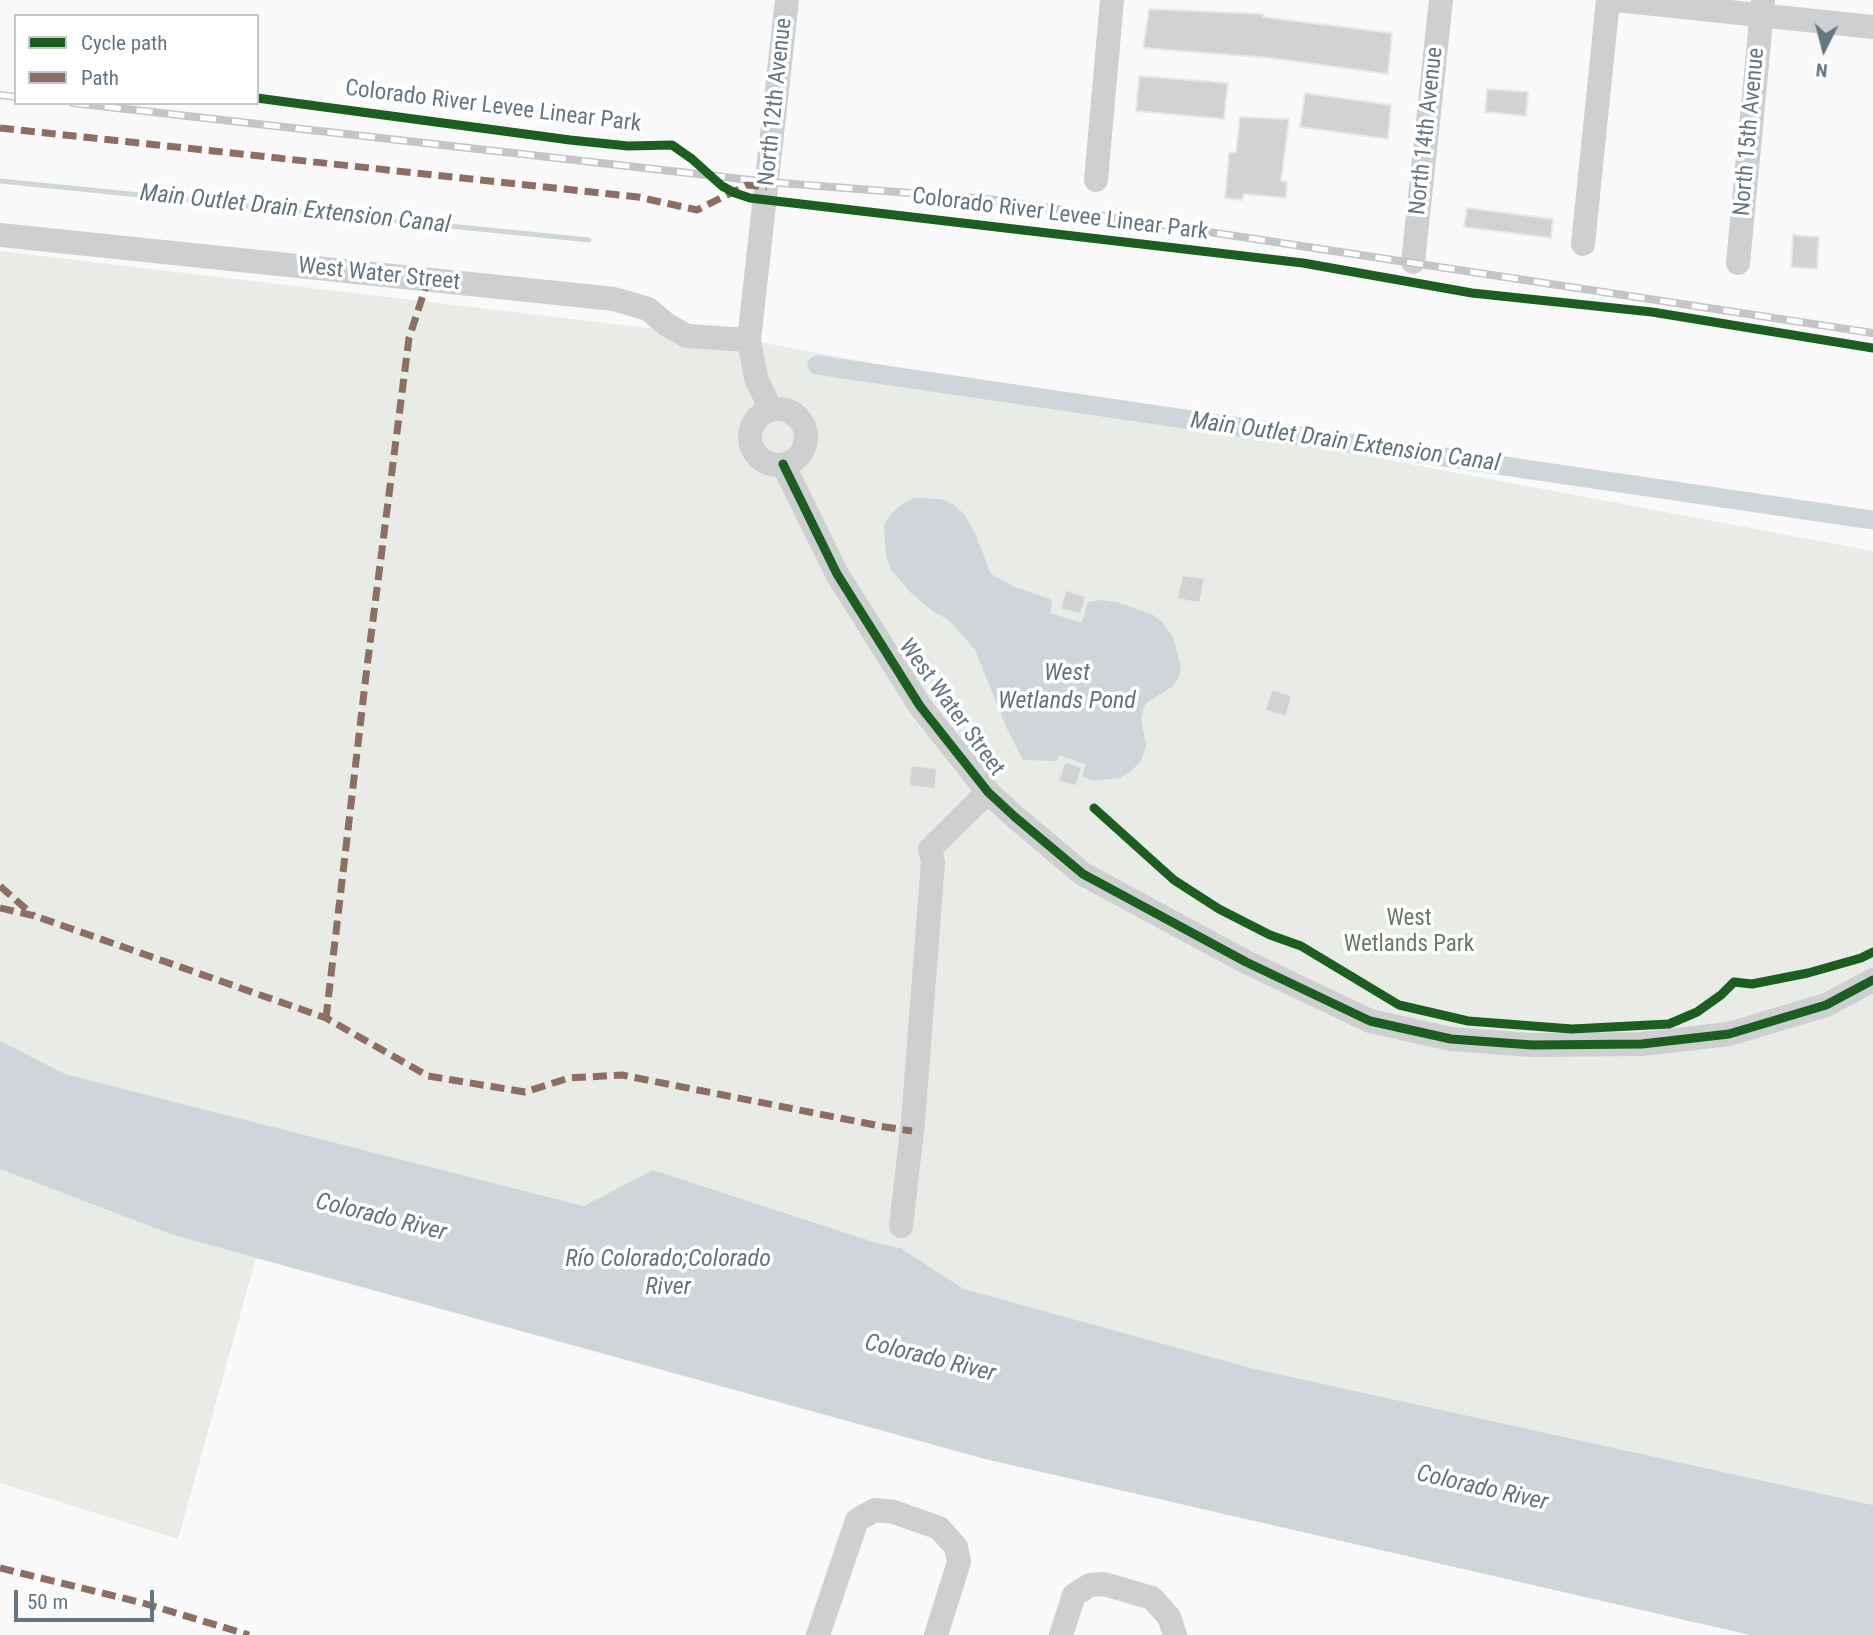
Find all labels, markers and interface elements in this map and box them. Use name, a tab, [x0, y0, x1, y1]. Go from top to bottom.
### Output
legend	[14, 14, 259, 105]
north arrow	[1789, 14, 1859, 84]
street label: North 12th Avenue	[753, 17, 799, 187]
text: Cycle path	[81, 31, 167, 55]
street label: North 14th Avenue	[1404, 46, 1450, 216]
street label: North 15th Avenue	[1729, 47, 1771, 217]
text: N	[1815, 58, 1829, 82]
text: Path	[81, 66, 119, 90]
street label: Colorado River Levee Linear Park	[343, 75, 643, 139]
water label: Main Outlet Drain Extension Canal	[138, 179, 452, 241]
street label: Colorado River Levee Linear Park	[910, 183, 1210, 247]
street label: West Water Street	[297, 253, 461, 297]
water label: Main Outlet Drain Extension Canal	[1188, 407, 1502, 479]
street label: West Water Street	[892, 634, 1010, 782]
water label: West Wetlands Pond	[998, 660, 1136, 716]
park label: West Wetlands Park	[1344, 905, 1474, 959]
water label: Colorado River	[313, 1188, 449, 1248]
water label: Río Colorado;Colorado River	[565, 1246, 771, 1302]
water label: Colorado River	[862, 1329, 998, 1389]
water label: Colorado River	[1414, 1460, 1550, 1518]
scale bar	[18, 1576, 158, 1620]
text: 50 m	[27, 1590, 68, 1614]

